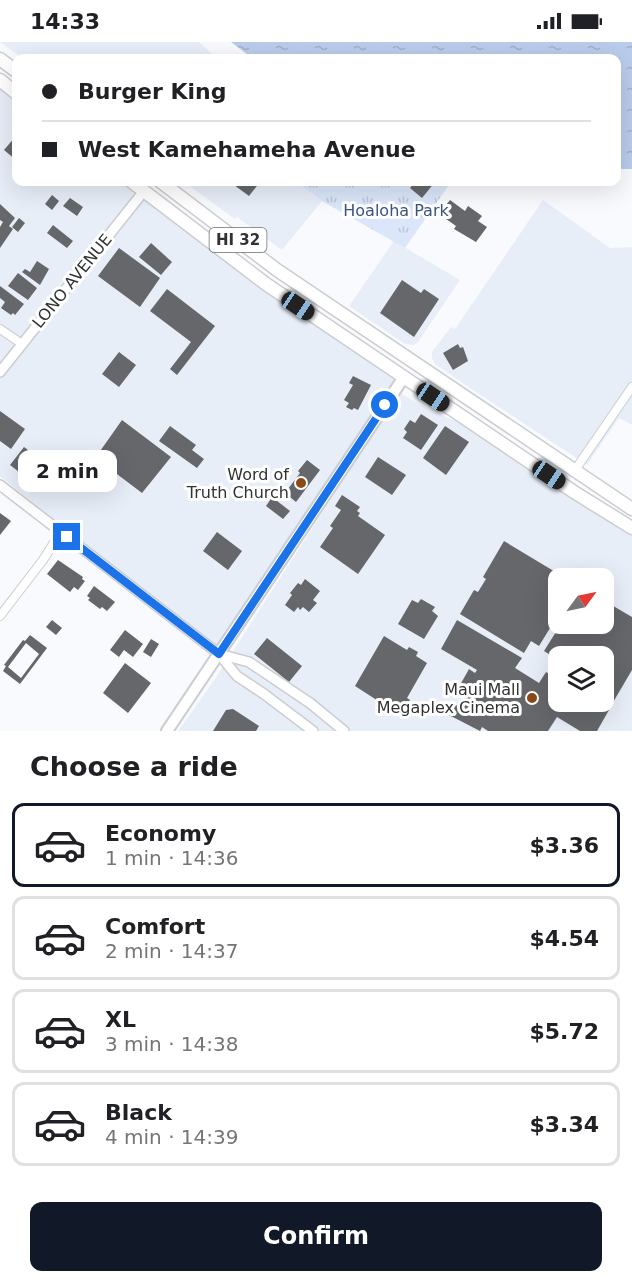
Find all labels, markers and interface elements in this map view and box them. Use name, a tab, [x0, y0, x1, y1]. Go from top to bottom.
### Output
text: 14:33	[30, 9, 100, 34]
text: Burger King	[78, 79, 226, 104]
text: West Kamehameha Avenue	[78, 137, 416, 162]
park label: Hoaloha Park	[343, 201, 449, 220]
road number: HI 32	[210, 228, 266, 252]
street label: LONO AVENUE	[28, 230, 116, 332]
car	[278, 288, 318, 324]
car	[413, 379, 453, 415]
route start	[371, 391, 398, 418]
callout: 2 min	[17, 450, 116, 492]
car	[529, 457, 569, 493]
text: 2 min	[36, 459, 99, 483]
place label: Word of Truth Church	[186, 465, 289, 502]
marker: Word of Truth Church	[294, 476, 308, 490]
route end	[53, 523, 80, 550]
north arrow	[548, 568, 614, 634]
map controls	[548, 568, 614, 712]
button: layers	[548, 646, 614, 712]
place label: Maui Mall Megaplex Cinema	[377, 680, 520, 717]
marker: Maui Mall Megaplex Cinema	[525, 691, 539, 705]
text: Choose a ride	[30, 751, 238, 782]
icon: car	[33, 818, 87, 872]
text: Economy	[105, 821, 216, 846]
text: $3.36	[529, 833, 599, 858]
text: 1 min · 14:36	[105, 846, 239, 870]
icon: car	[33, 911, 87, 965]
text: Comfort	[105, 914, 205, 939]
text: $4.54	[529, 926, 599, 951]
text: 2 min · 14:37	[105, 939, 239, 963]
icon: car	[33, 1004, 87, 1058]
text: XL	[105, 1007, 136, 1032]
text: $5.72	[529, 1019, 599, 1044]
text: 3 min · 14:38	[105, 1032, 239, 1056]
icon: car	[33, 1097, 87, 1151]
text: Black	[105, 1100, 172, 1125]
text: $3.34	[529, 1112, 599, 1137]
text: 4 min · 14:39	[105, 1125, 239, 1149]
button: Confirm	[30, 1202, 602, 1271]

